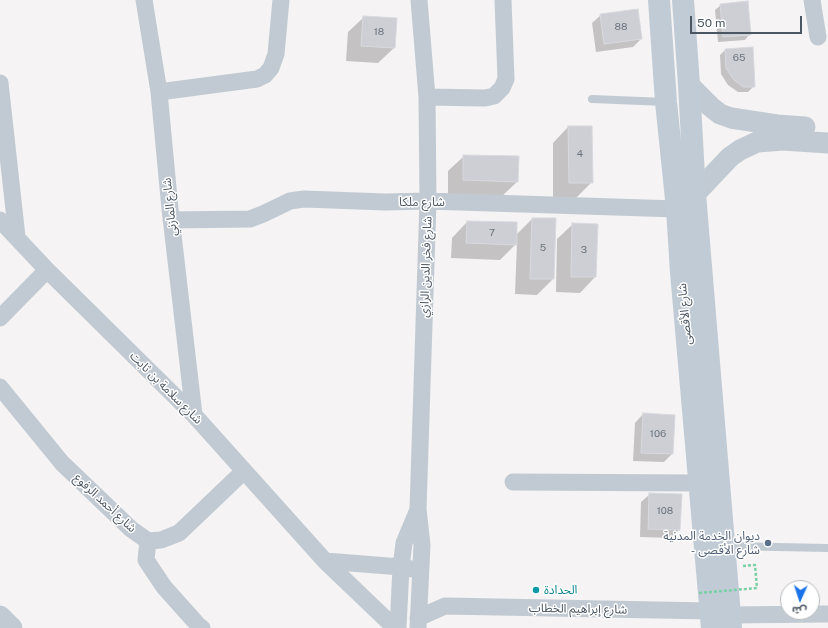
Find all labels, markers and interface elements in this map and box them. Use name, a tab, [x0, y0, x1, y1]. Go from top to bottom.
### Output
scale bar	[692, 8, 804, 34]
text: 50 m	[697, 16, 725, 30]
house number: 88	[615, 21, 627, 33]
house number: 18	[374, 26, 384, 38]
house number: 65	[733, 52, 745, 64]
house number: 4	[577, 148, 583, 160]
street label: شارع المازني	[160, 177, 180, 237]
street label: شارع ملكا	[399, 195, 445, 209]
street label: شارع فخر الدين الرازي	[417, 216, 435, 318]
house number: 7	[489, 227, 495, 239]
house number: 5	[540, 242, 546, 254]
house number: 3	[581, 244, 587, 256]
street label: شارع الأقصى	[675, 283, 695, 345]
street label: شارع سلامة بن ثابت	[127, 349, 205, 427]
house number: 106	[650, 428, 666, 440]
street label: شارع أحمد الرفوع	[71, 470, 139, 536]
house number: 108	[657, 505, 673, 517]
place label: ديوان الخدمة المدنية - شارع الأقصى	[663, 529, 760, 557]
marker: ديوان الخدمة المدنية - شارع الأقصى	[763, 538, 773, 548]
north arrow	[780, 580, 820, 620]
place label: الحدادة	[544, 583, 577, 597]
marker: الحدادة	[531, 585, 541, 595]
street label: شارع إبراهيم الخطاب	[529, 601, 627, 617]
text: ش	[792, 605, 807, 617]

